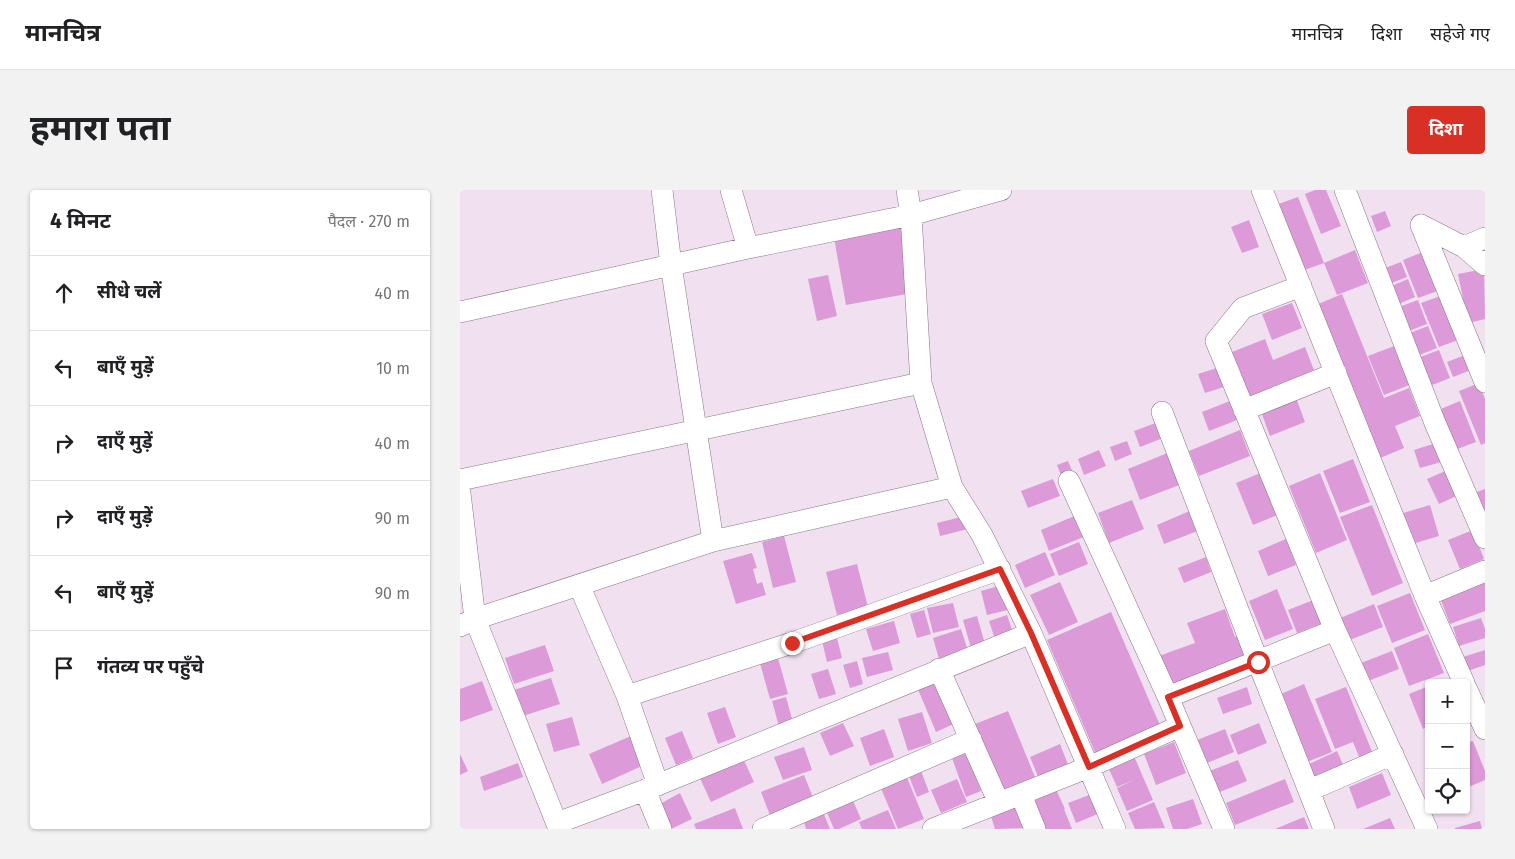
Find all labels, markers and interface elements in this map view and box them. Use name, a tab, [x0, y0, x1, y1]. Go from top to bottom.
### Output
text: मानचित्र	[25, 19, 101, 47]
text: मानचित्र	[1291, 23, 1343, 45]
text: दिशा	[1371, 23, 1402, 45]
text: सहेजे गए	[1430, 23, 1490, 45]
button: दिशा	[1407, 106, 1485, 154]
text: हमारा पता	[30, 107, 170, 149]
text: 4 मिनट	[50, 208, 111, 234]
text: पैदल · 270 m	[328, 212, 410, 231]
icon: ahead	[50, 279, 78, 307]
text: सीधे चलें	[97, 280, 161, 303]
text: 40 m	[375, 284, 410, 303]
icon: left	[50, 354, 78, 382]
text: बाएँ मुड़ें	[97, 355, 154, 378]
text: 10 m	[376, 359, 410, 378]
icon: right	[50, 429, 78, 457]
text: दाएँ मुड़ें	[97, 430, 153, 453]
text: 40 m	[375, 434, 410, 453]
icon: right	[50, 504, 78, 532]
text: दाएँ मुड़ें	[97, 505, 153, 528]
text: 90 m	[375, 509, 410, 528]
icon: left	[50, 579, 78, 607]
text: बाएँ मुड़ें	[97, 580, 154, 603]
text: 90 m	[375, 584, 410, 603]
route end	[781, 632, 804, 655]
route start	[1247, 651, 1270, 674]
icon: arrive	[50, 654, 78, 682]
text: गंतव्य पर पहुँचे	[97, 655, 204, 678]
map controls	[1425, 679, 1470, 814]
button: +	[1425, 679, 1470, 724]
button: −	[1425, 724, 1470, 769]
button: locate	[1425, 769, 1470, 814]

